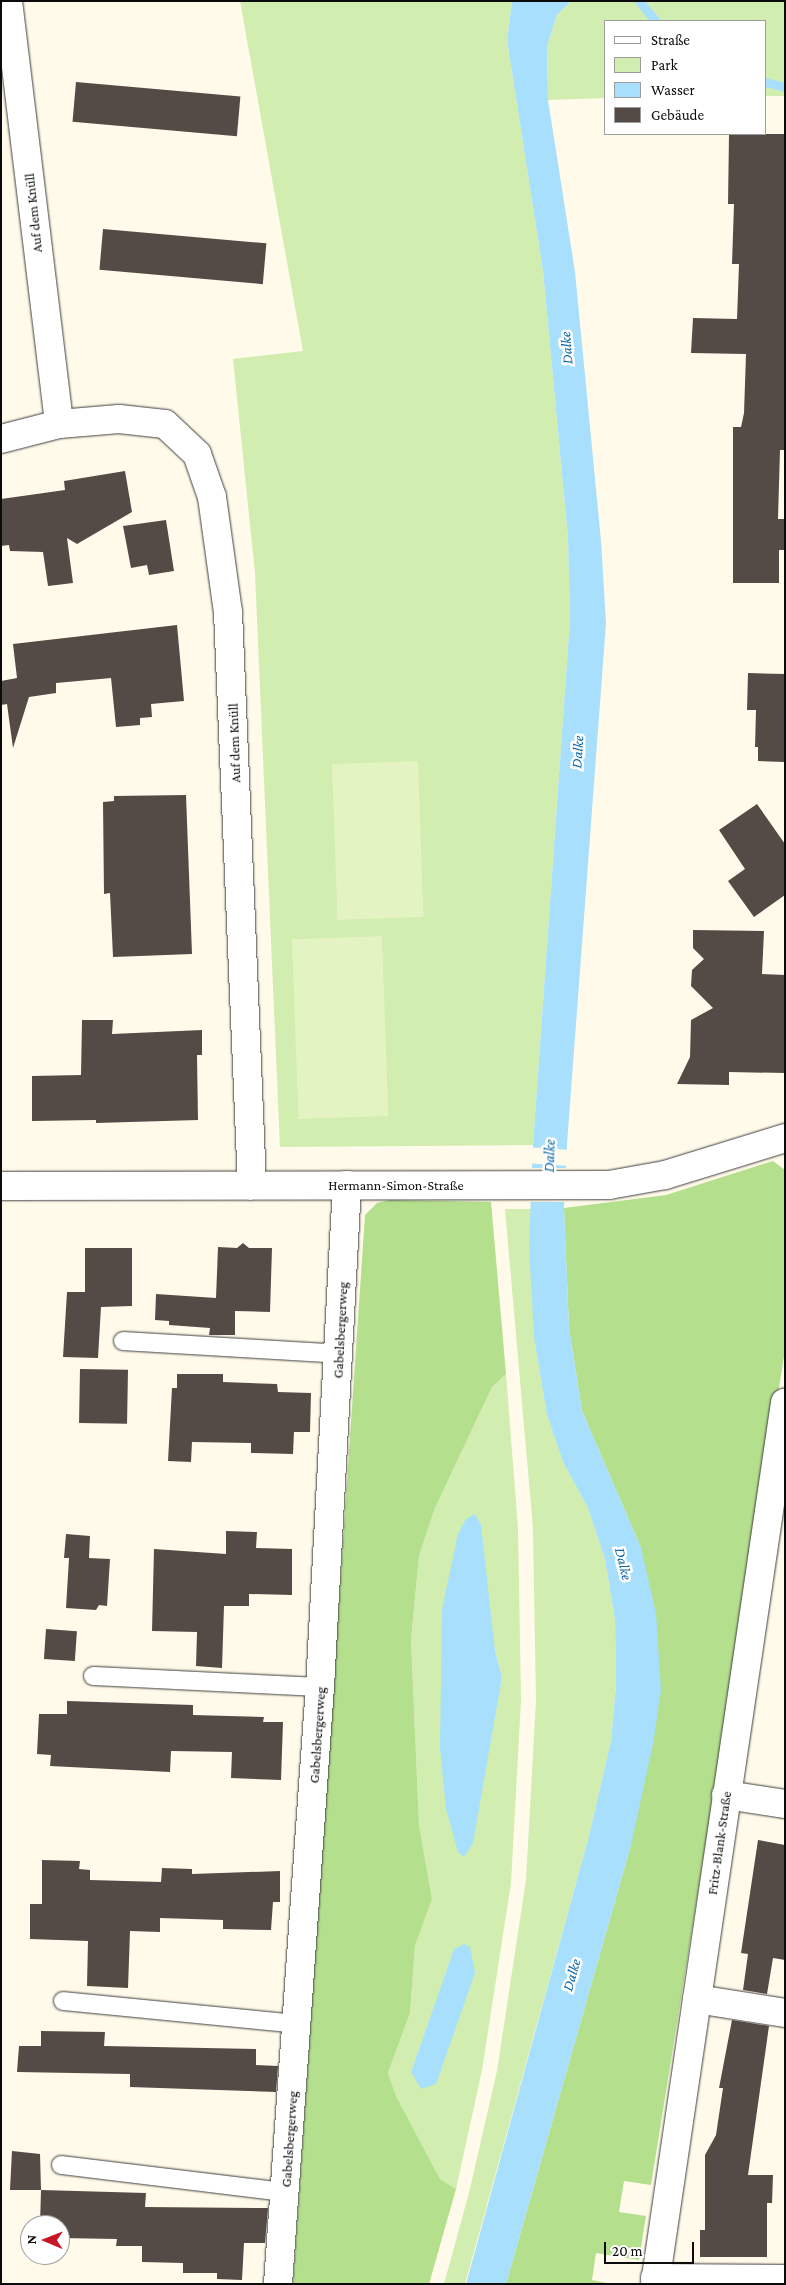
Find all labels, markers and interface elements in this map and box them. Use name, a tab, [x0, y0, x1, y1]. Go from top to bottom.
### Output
legend	[604, 20, 766, 135]
text: Straße	[651, 32, 690, 48]
text: Park	[651, 57, 678, 73]
text: Wasser	[651, 82, 695, 98]
text: Gebäude	[651, 107, 704, 123]
street label: Auf dem Knüll	[20, 172, 46, 254]
water label: Dalke	[557, 331, 577, 365]
street label: Auf dem Knüll	[224, 703, 244, 783]
water label: Dalke	[568, 735, 588, 769]
water label: Dalke	[540, 1139, 560, 1173]
street label: Hermann-Simon-Straße	[328, 1177, 464, 1193]
street label: Gabelsbergerweg	[329, 1281, 351, 1379]
water label: Dalke	[610, 1546, 636, 1582]
street label: Gabelsbergerweg	[305, 1686, 329, 1784]
street label: Fritz-Blank-Straße	[703, 1790, 735, 1896]
water label: Dalke	[559, 1957, 585, 1993]
street label: Gabelsbergerweg	[277, 2090, 301, 2188]
north arrow	[20, 2215, 70, 2265]
scale bar	[606, 2232, 696, 2264]
text: N	[23, 2235, 39, 2245]
text: 20 m	[612, 2243, 643, 2259]

